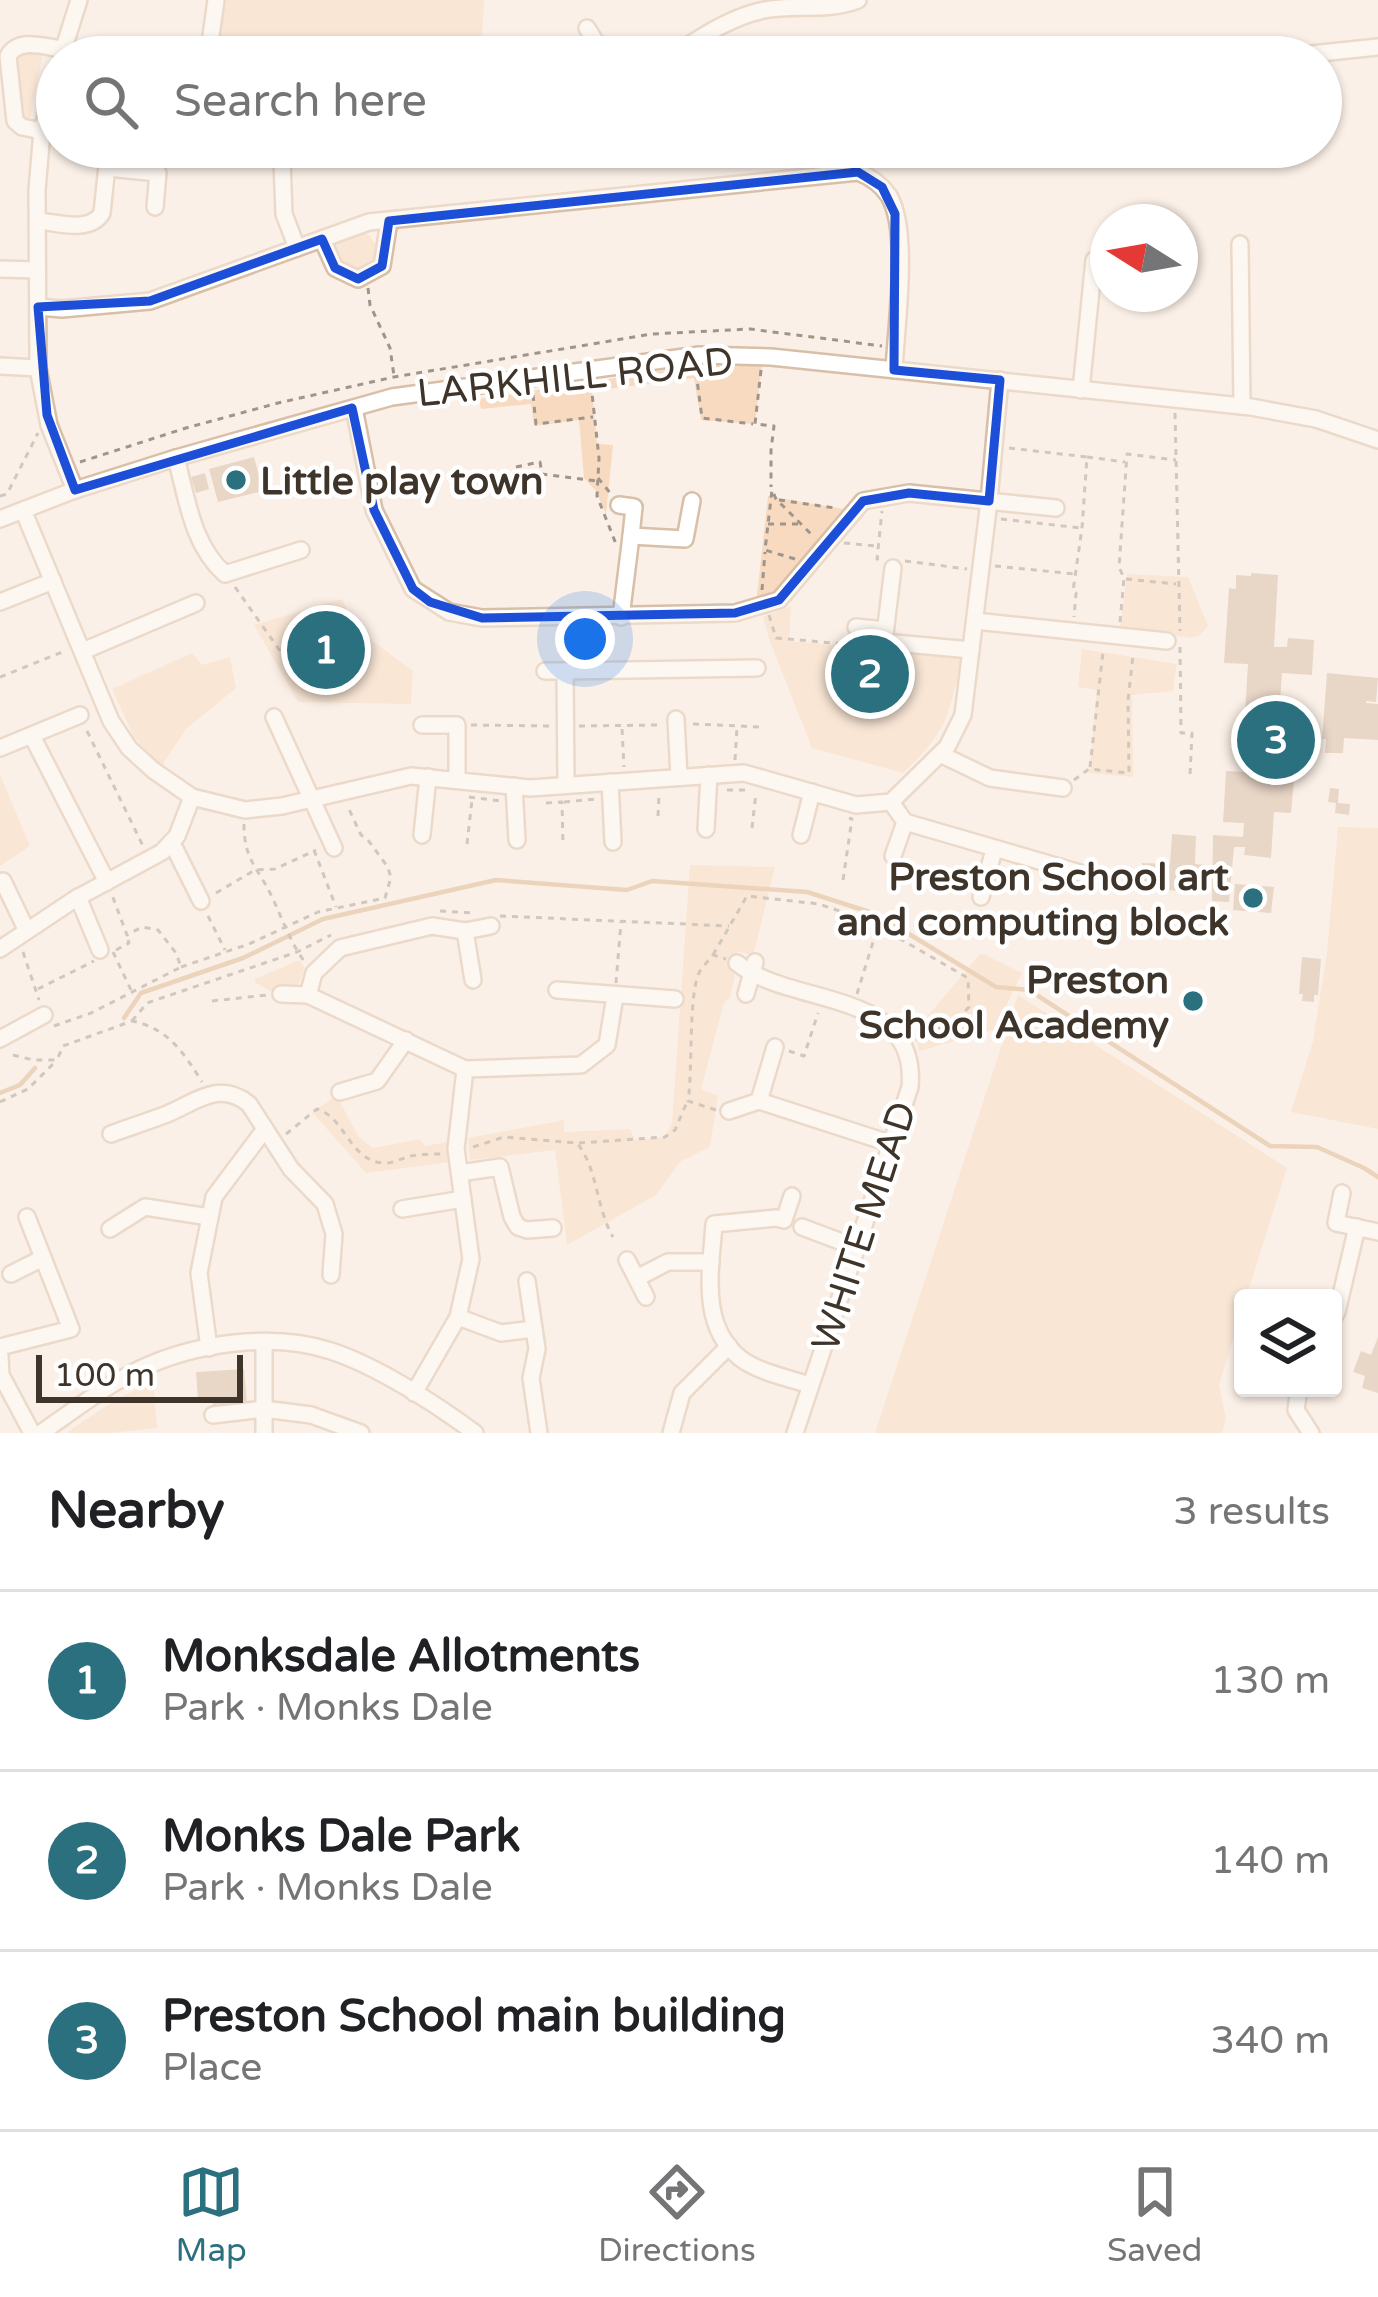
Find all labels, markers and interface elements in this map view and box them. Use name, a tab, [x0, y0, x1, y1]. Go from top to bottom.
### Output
search box	[36, 36, 1342, 168]
icon: search	[78, 69, 144, 135]
text: Search here	[174, 75, 427, 129]
north arrow	[1090, 204, 1198, 312]
street label: LARKHILL ROAD	[415, 338, 736, 417]
place label: Little play town	[260, 458, 544, 505]
marker: Little play town	[223, 467, 249, 493]
pin: 1	[287, 605, 365, 695]
your location	[555, 609, 615, 669]
pin: 2	[831, 629, 909, 719]
pin: 3	[1237, 695, 1315, 785]
place label: Preston School art and computing block	[837, 854, 1229, 946]
marker: Preston School art and computing block	[1240, 885, 1266, 911]
place label: Preston School Academy	[859, 957, 1169, 1049]
marker: Preston School Academy	[1180, 988, 1206, 1014]
street label: WHITE MEAD	[802, 1096, 927, 1357]
map controls	[1234, 1289, 1342, 1397]
button: layers	[1234, 1289, 1342, 1397]
scale bar	[36, 1349, 243, 1402]
text: 100 m	[54, 1356, 155, 1395]
text: Nearby	[48, 1480, 225, 1542]
text: 3 results	[1173, 1488, 1330, 1535]
text: Monksdale Allotments	[162, 1630, 640, 1684]
text: 1	[75, 1657, 99, 1704]
text: 130 m	[1211, 1657, 1330, 1704]
text: Park · Monks Dale	[162, 1684, 493, 1731]
text: Monks Dale Park	[162, 1810, 520, 1864]
text: 2	[75, 1837, 99, 1884]
text: 140 m	[1211, 1837, 1330, 1884]
text: Park · Monks Dale	[162, 1864, 493, 1911]
text: Preston School main building	[162, 1990, 786, 2044]
text: 3	[75, 2017, 99, 2064]
text: 340 m	[1211, 2017, 1330, 2064]
text: Place	[162, 2044, 262, 2091]
tab: Map	[176, 2159, 247, 2270]
tab: Directions	[598, 2159, 756, 2270]
tab: Saved	[1107, 2159, 1202, 2270]

